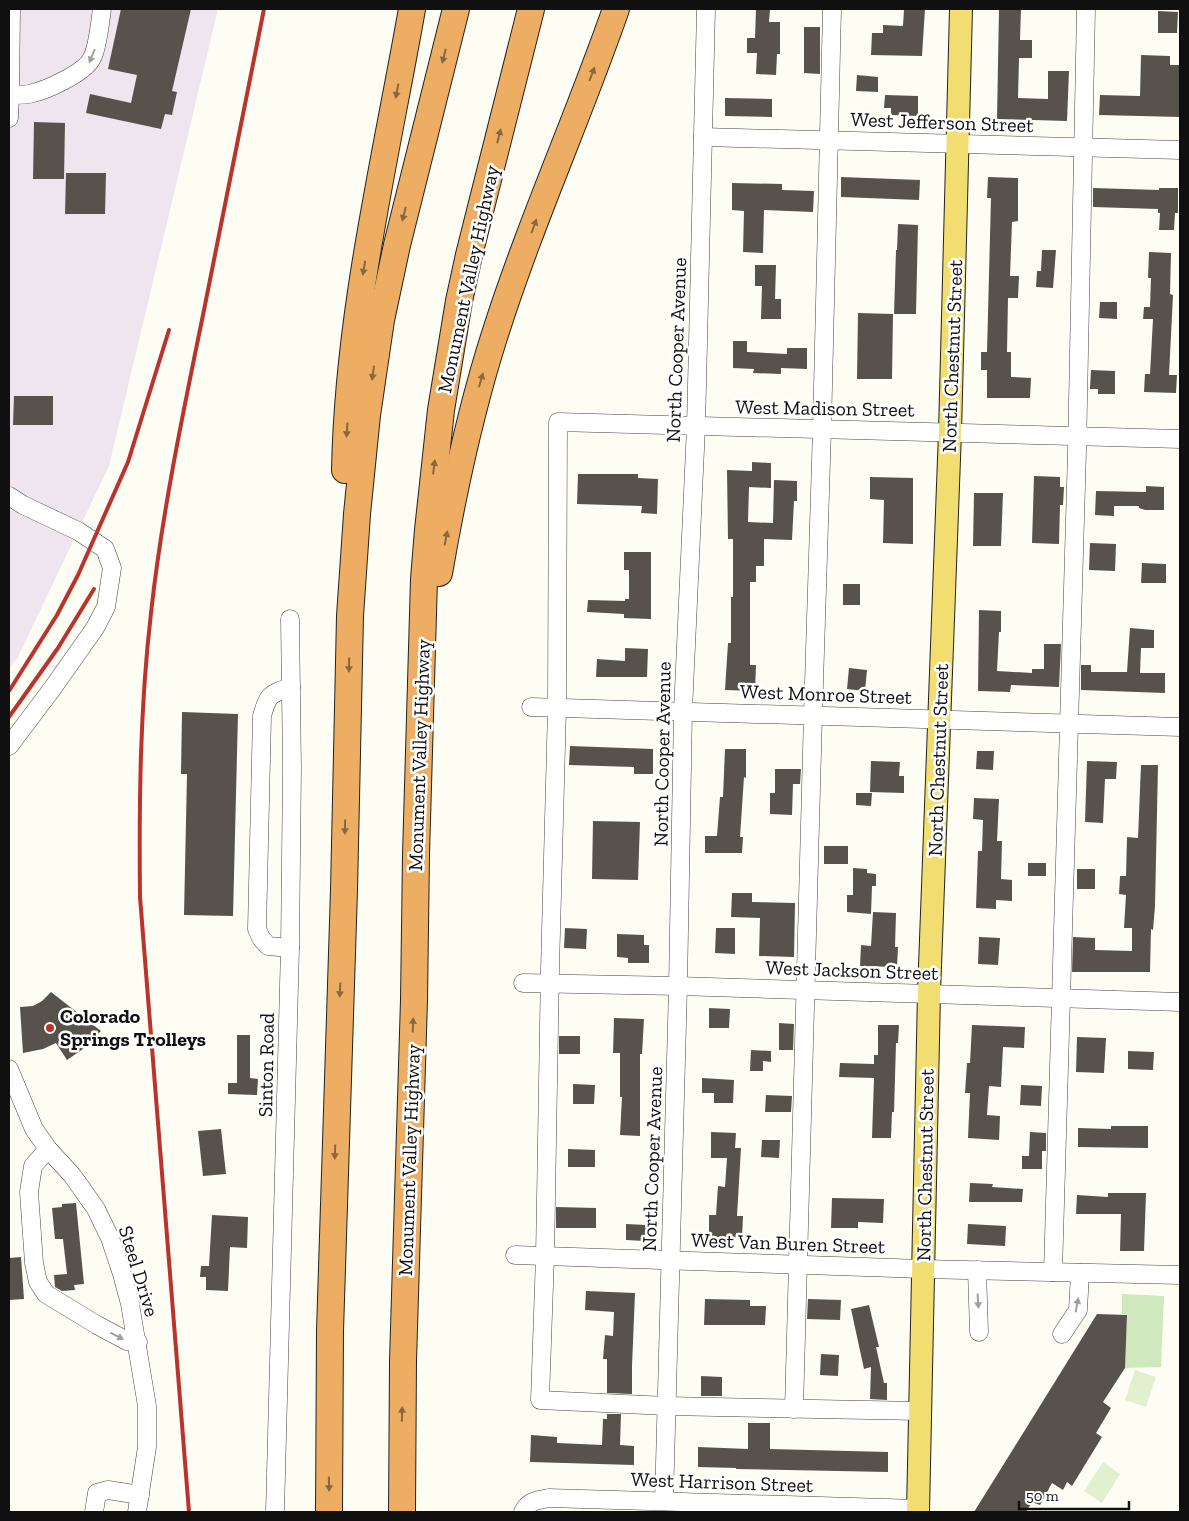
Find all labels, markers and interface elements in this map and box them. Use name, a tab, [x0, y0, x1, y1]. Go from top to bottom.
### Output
one-way arrow	[88, 49, 96, 64]
one-way arrow	[440, 49, 448, 64]
one-way arrow	[588, 66, 596, 81]
one-way arrow	[392, 84, 400, 100]
street label: West Jefferson Street	[850, 107, 1035, 137]
one-way arrow	[495, 128, 503, 143]
street label: Monument Valley Highway	[432, 162, 504, 395]
one-way arrow	[400, 206, 408, 221]
one-way arrow	[531, 218, 538, 233]
street label: North Cooper Avenue	[661, 257, 691, 443]
street label: North Chestnut Street	[937, 259, 967, 453]
one-way arrow	[360, 261, 368, 277]
one-way arrow	[369, 365, 377, 381]
one-way arrow	[478, 372, 486, 387]
street label: West Madison Street	[735, 394, 915, 422]
one-way arrow	[342, 422, 350, 438]
one-way arrow	[430, 458, 438, 474]
one-way arrow	[442, 530, 450, 546]
street label: Monument Valley Highway	[403, 638, 435, 871]
one-way arrow	[344, 657, 352, 673]
street label: North Cooper Avenue	[648, 661, 676, 847]
street label: North Chestnut Street	[923, 663, 953, 857]
street label: West Monroe Street	[740, 679, 913, 709]
one-way arrow	[341, 819, 349, 835]
street label: West Jackson Street	[765, 955, 939, 985]
one-way arrow	[336, 982, 344, 998]
place label: Colorado Springs Trolleys	[60, 1004, 206, 1051]
street label: Sinton Road	[253, 1013, 279, 1117]
one-way arrow	[409, 1016, 417, 1032]
marker: Colorado Springs Trolleys	[44, 1022, 56, 1034]
street label: Monument Valley Highway	[393, 1043, 425, 1276]
street label: North Cooper Avenue	[637, 1066, 667, 1252]
street label: North Chestnut Street	[911, 1068, 939, 1262]
one-way arrow	[331, 1144, 339, 1160]
street label: Steel Drive	[114, 1223, 164, 1319]
street label: West Van Buren Street	[690, 1228, 886, 1258]
one-way arrow	[974, 1293, 982, 1309]
one-way arrow	[1073, 1298, 1081, 1313]
one-way arrow	[109, 1332, 124, 1340]
one-way arrow	[398, 1406, 406, 1422]
street label: West Harrison Street	[630, 1467, 814, 1497]
one-way arrow	[325, 1477, 333, 1493]
scale bar	[1019, 1478, 1129, 1510]
text: 50 m	[1026, 1487, 1059, 1505]

